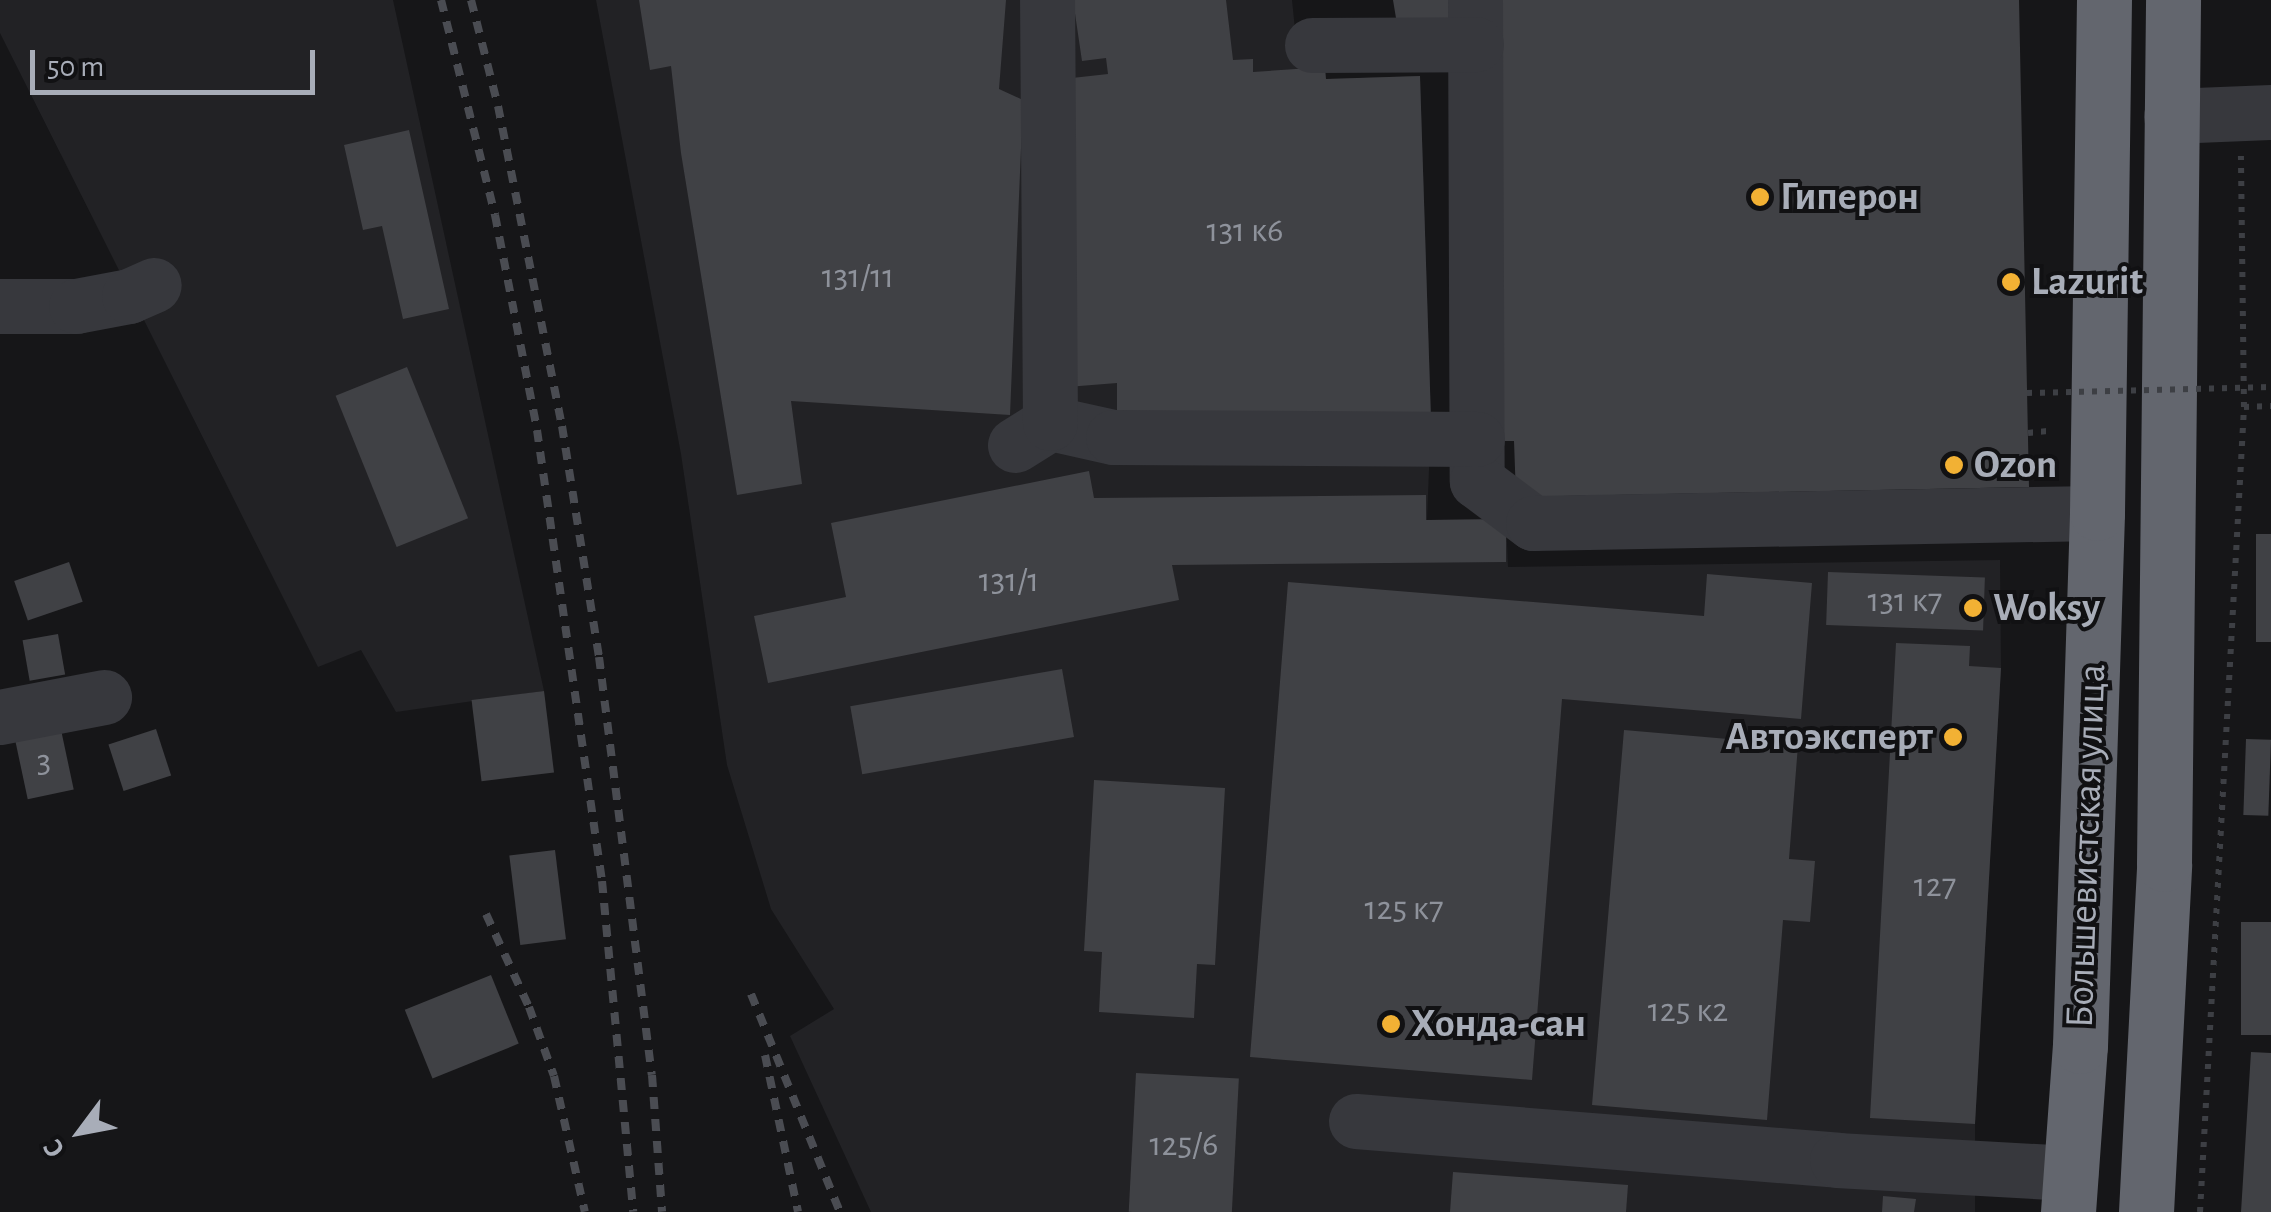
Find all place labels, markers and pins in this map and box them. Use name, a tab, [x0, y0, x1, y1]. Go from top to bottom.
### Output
place label: Гиперон	[1780, 173, 1919, 221]
marker: Гиперон	[1749, 186, 1771, 208]
place label: Lazurit	[2031, 258, 2143, 306]
marker: Lazurit	[2000, 271, 2022, 293]
place label: Ozon	[1974, 441, 2057, 489]
marker: Ozon	[1943, 454, 1965, 476]
place label: Woksy	[1993, 584, 2100, 632]
marker: Woksy	[1962, 597, 1984, 619]
place label: Автоэксперт	[1725, 713, 1933, 761]
marker: Автоэксперт	[1942, 726, 1964, 748]
place label: Хонда-сан	[1411, 1000, 1586, 1048]
marker: Хонда-сан	[1380, 1013, 1402, 1035]

